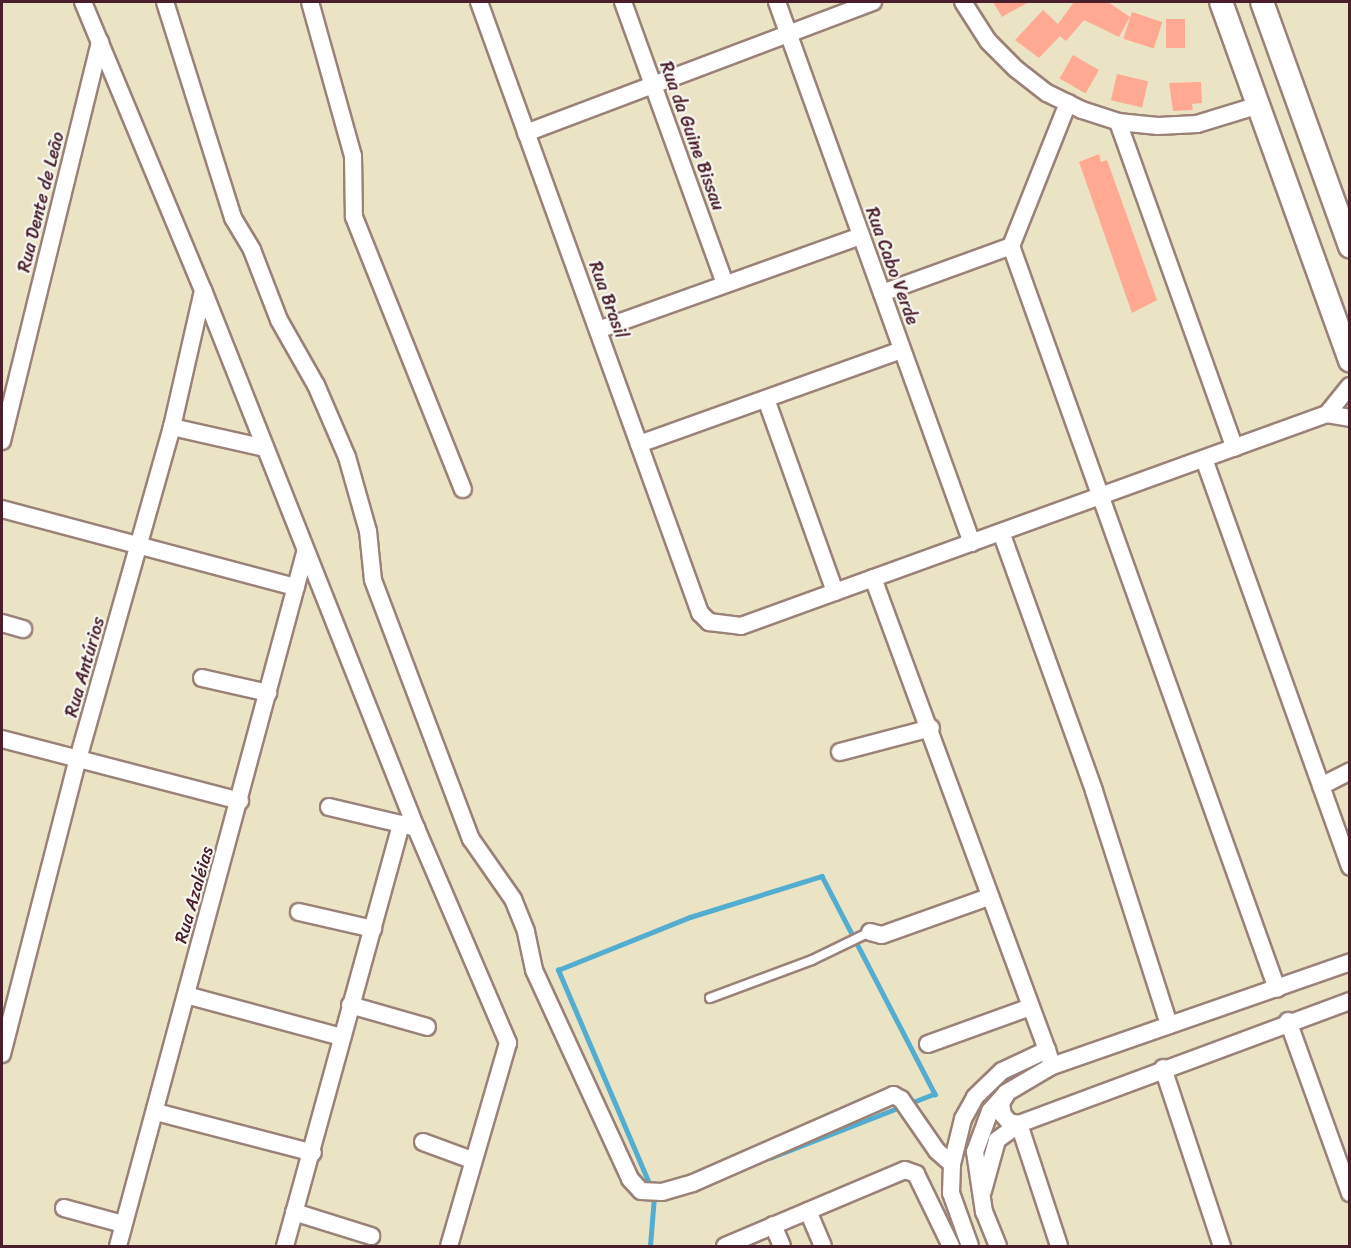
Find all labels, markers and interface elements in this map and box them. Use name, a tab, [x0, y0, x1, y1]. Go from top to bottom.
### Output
street label: Rua da Guine Bissau	[655, 58, 729, 214]
street label: Rua Dente de Leão	[13, 129, 69, 275]
street label: Rua Cabo Verde	[861, 205, 923, 327]
street label: Rua Brasil	[584, 259, 632, 341]
street label: Rua Antúrios	[60, 614, 110, 720]
street label: Rua Azaléias	[170, 844, 218, 946]

